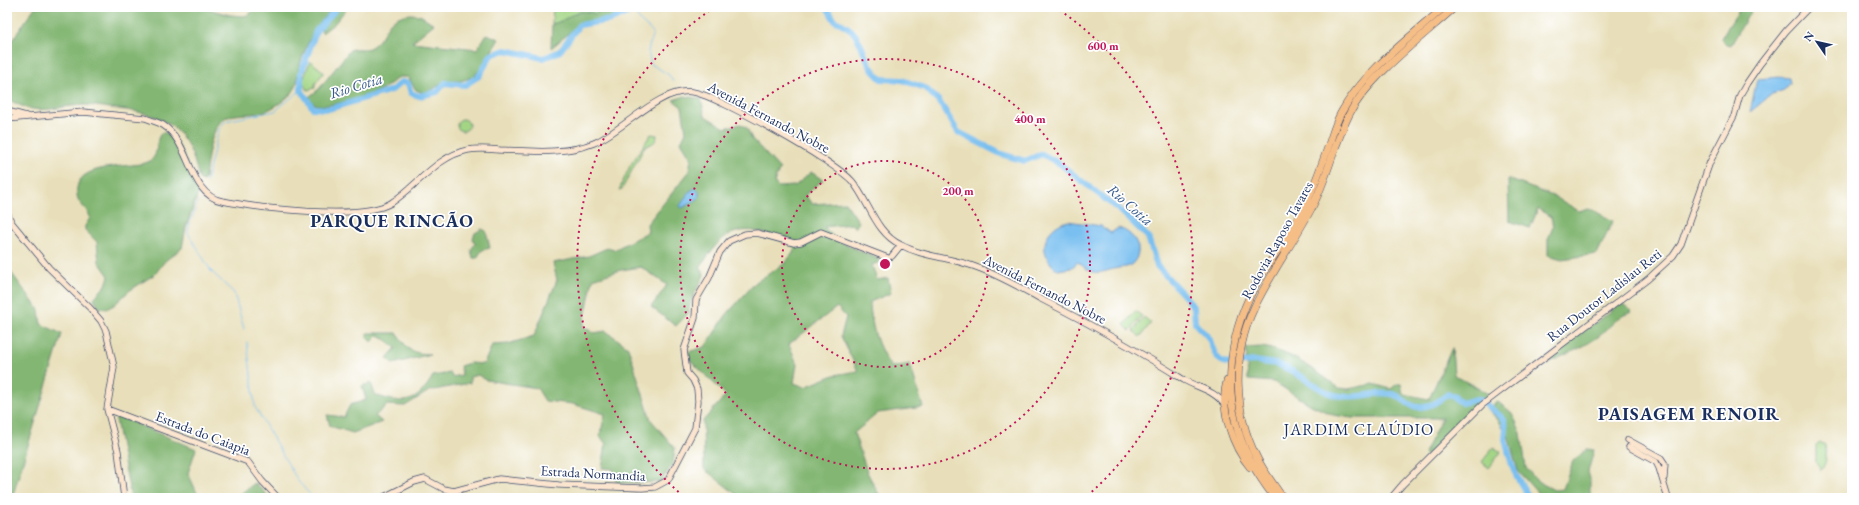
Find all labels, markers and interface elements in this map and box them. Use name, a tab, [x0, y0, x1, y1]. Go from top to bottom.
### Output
north arrow	[1797, 22, 1837, 62]
text: N	[1800, 29, 1817, 44]
text: 600 m	[1087, 38, 1119, 54]
water label: Rio Cotia	[327, 68, 385, 103]
street label: Avenida Fernando Nobre	[704, 77, 834, 157]
text: 400 m	[1014, 111, 1046, 127]
street label: Rodovia Raposo Tavares	[1237, 177, 1317, 302]
water label: Rio Cotia	[1104, 180, 1157, 230]
text: 200 m	[942, 183, 974, 199]
district label: PARQUE RINCÃO	[310, 209, 474, 232]
street label: Rua Doutor Ladislau Reti	[1543, 244, 1665, 345]
street label: Avenida Fernando Nobre	[980, 250, 1110, 328]
centre of rings	[878, 257, 892, 271]
district label: PAISAGEM RENOIR	[1598, 402, 1780, 425]
street label: Estrada do Caiapia	[153, 407, 253, 460]
district label: JARDIM CLAÚDIO	[1282, 419, 1434, 440]
street label: Estrada Normandia	[540, 461, 646, 485]

